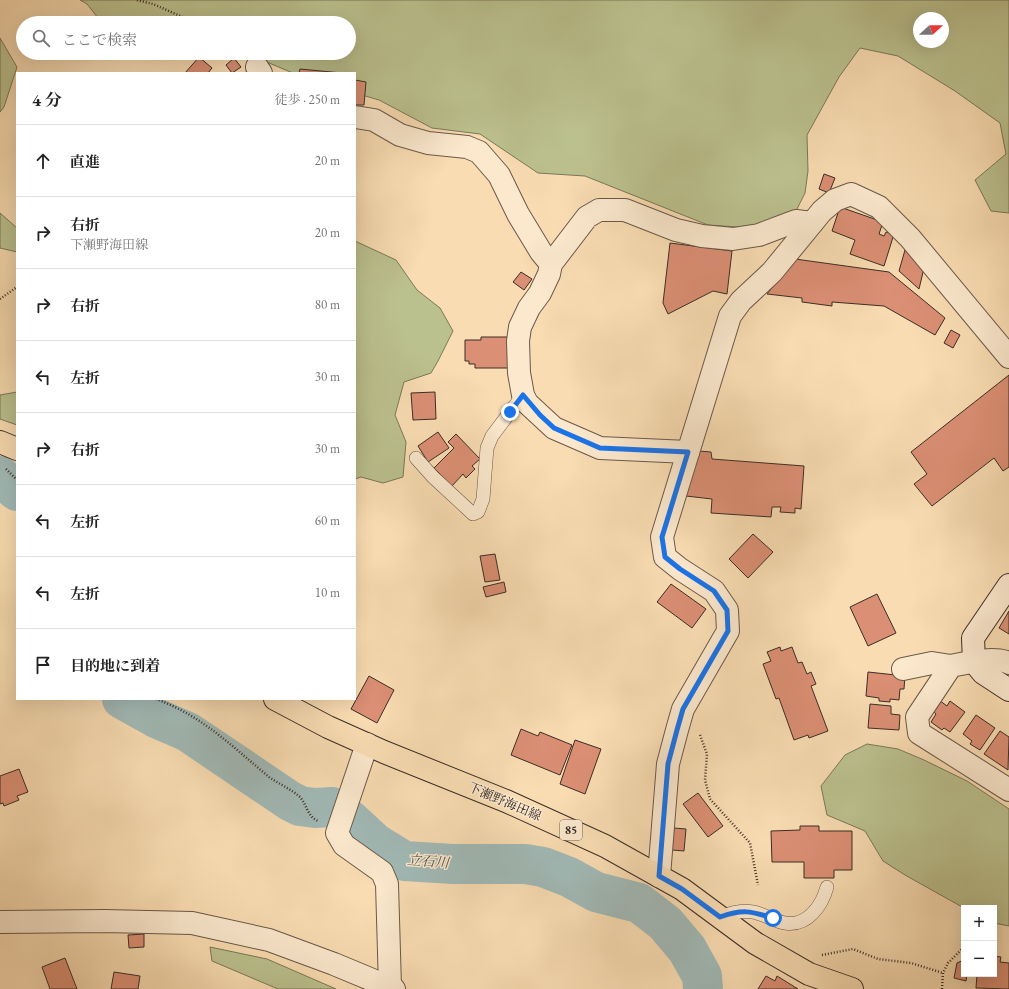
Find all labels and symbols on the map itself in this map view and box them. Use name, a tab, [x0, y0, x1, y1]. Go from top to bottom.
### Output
north arrow	[913, 12, 949, 48]
route end	[501, 403, 519, 421]
street label: 下瀬野海田線	[466, 778, 544, 825]
road number: 85	[560, 820, 582, 840]
water label: 立石川	[406, 850, 452, 872]
route start	[764, 909, 782, 927]

